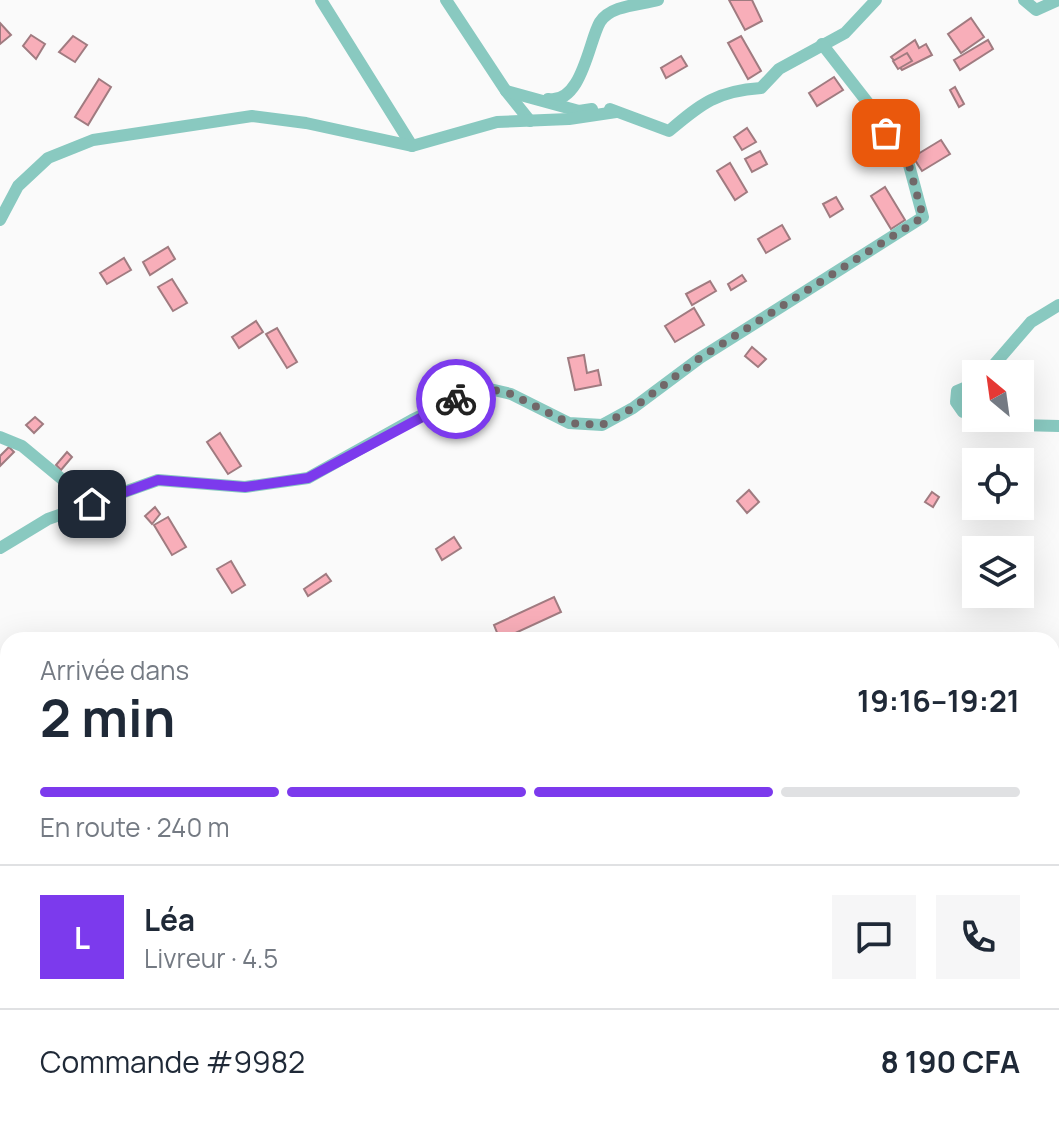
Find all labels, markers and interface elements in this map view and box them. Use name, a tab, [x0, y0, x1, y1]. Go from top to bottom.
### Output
pin	[852, 99, 920, 167]
icon: bag	[864, 111, 908, 155]
courier	[416, 359, 496, 439]
north arrow	[962, 360, 1034, 432]
map controls	[962, 360, 1034, 608]
icon: bike	[434, 377, 478, 421]
button: locate	[962, 448, 1034, 520]
pin	[58, 470, 126, 538]
icon: home	[70, 482, 114, 526]
button: layers	[962, 536, 1034, 608]
text: Arrivée dans	[40, 652, 189, 688]
text: 19:16–19:21	[857, 680, 1020, 721]
text: 2 min	[40, 682, 175, 753]
text: En route · 240 m	[40, 809, 230, 845]
button: chat	[832, 895, 916, 979]
button: phone	[936, 895, 1020, 979]
text: Léa	[144, 899, 195, 940]
text: L	[74, 917, 90, 958]
text: Livreur · 4.5	[144, 940, 278, 976]
text: Commande #9982	[40, 1041, 305, 1082]
text: 8 190 CFA	[880, 1041, 1020, 1082]

